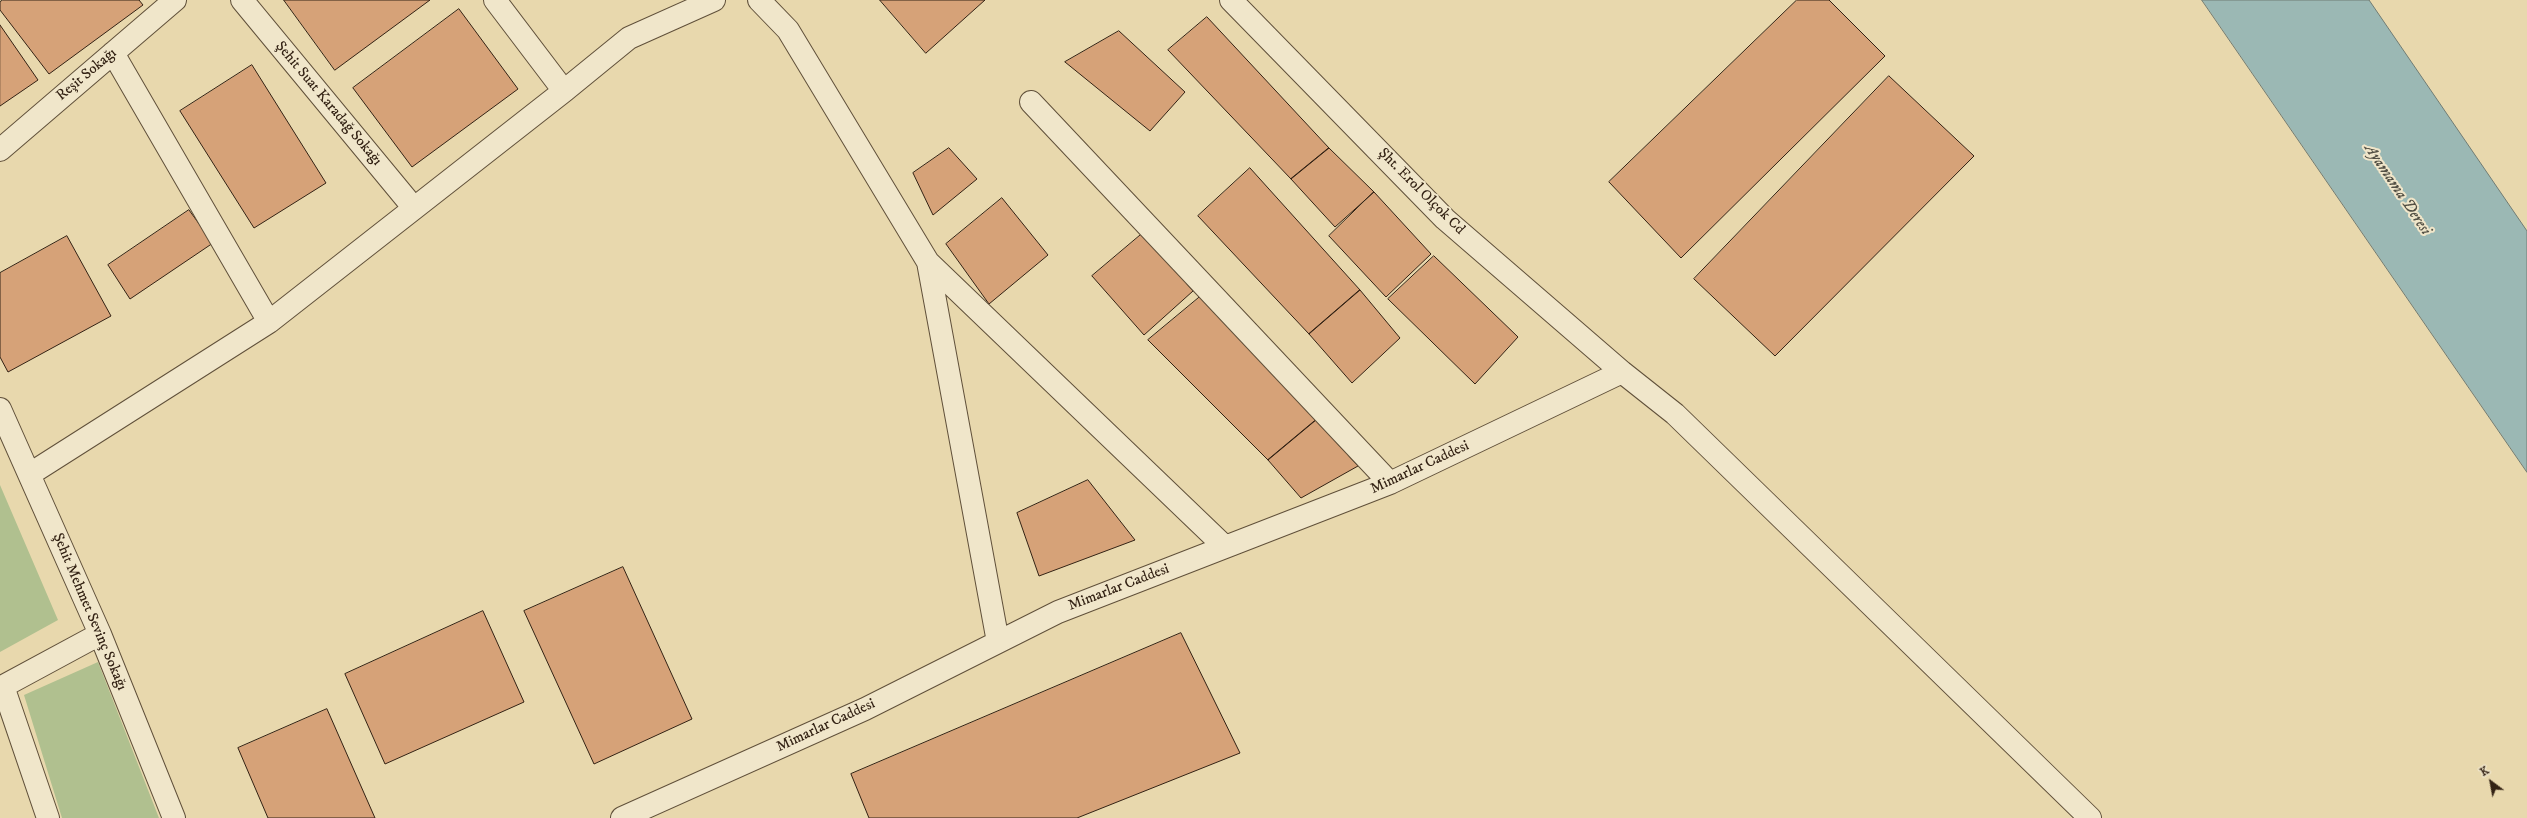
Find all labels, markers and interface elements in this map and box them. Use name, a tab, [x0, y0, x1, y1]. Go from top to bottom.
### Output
street label: Şehit Suat Karadağ Sokağı	[271, 38, 385, 170]
street label: Reşit Sokağı	[53, 45, 121, 105]
water label: Ayamama Deresi	[2359, 141, 2435, 239]
street label: Şht. Erol Olçok Cd	[1374, 145, 1468, 239]
street label: Mimarlar Caddesi	[1368, 437, 1472, 499]
street label: Şehit Mehmet Sevinç Sokağı	[48, 531, 130, 693]
street label: Mimarlar Caddesi	[1066, 560, 1172, 616]
street label: Mimarlar Caddesi	[774, 695, 878, 757]
north arrow	[2471, 762, 2511, 802]
text: K	[2478, 764, 2492, 780]

